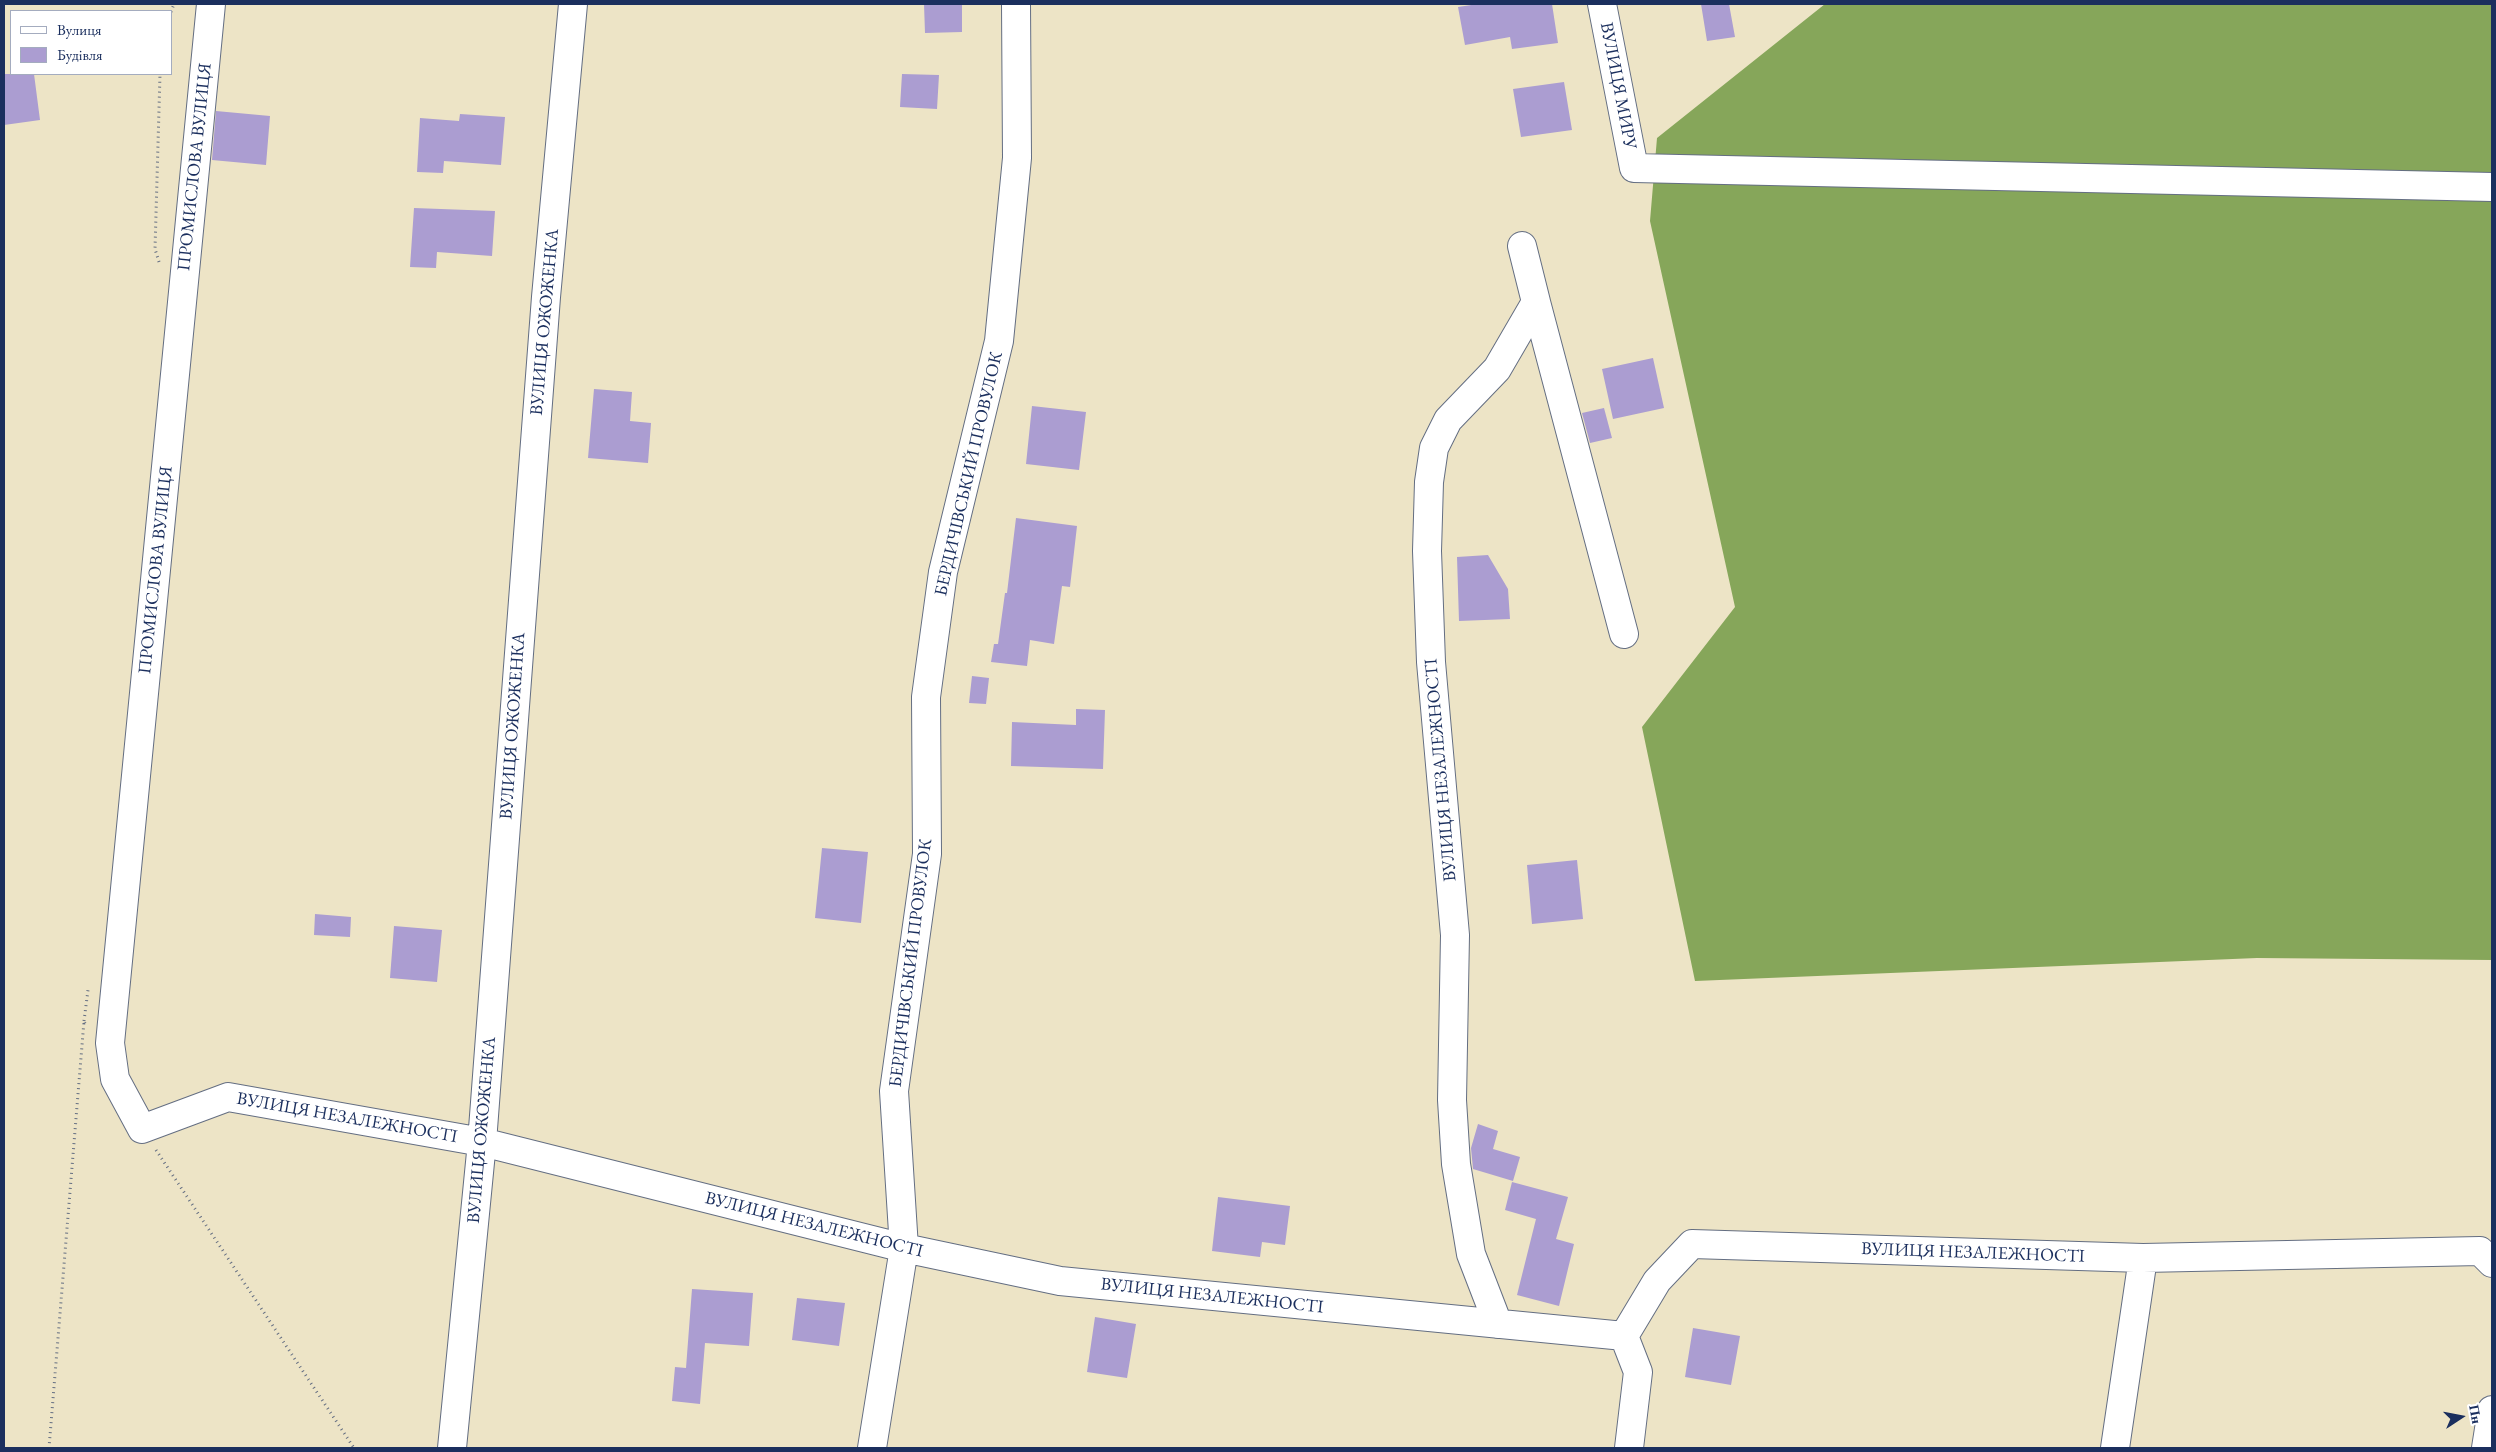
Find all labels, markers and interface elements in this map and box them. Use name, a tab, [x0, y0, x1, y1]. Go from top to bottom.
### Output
legend	[10, 10, 172, 75]
text: Вулиця	[57, 20, 102, 39]
street label: ВУЛИЦЯ МИРУ	[1595, 20, 1641, 152]
text: Будівля	[57, 45, 103, 64]
street label: ПРОМИСЛОВА ВУЛИЦЯ	[173, 62, 217, 272]
street label: ВУЛИЦЯ ОЖОЖЕНКА	[526, 228, 564, 416]
street label: БЕРДИЧІВСЬКИЙ ПРОВУЛОК	[930, 350, 1008, 598]
street label: ПРОМИСЛОВА ВУЛИЦЯ	[134, 465, 178, 675]
street label: ВУЛИЦЯ ОЖОЖЕНКА	[496, 632, 530, 820]
street label: ВУЛИЦЯ НЕЗАЛЕЖНОСТІ	[1420, 658, 1462, 882]
street label: БЕРДИЧІВСЬКИЙ ПРОВУЛОК	[885, 838, 937, 1088]
street label: ВУЛИЦЯ ОЖОЖЕНКА	[463, 1036, 501, 1224]
street label: ВУЛИЦЯ НЕЗАЛЕЖНОСТІ	[235, 1088, 459, 1148]
street label: ВУЛИЦЯ НЕЗАЛЕЖНОСТІ	[703, 1187, 925, 1263]
street label: ВУЛИЦЯ НЕЗАЛЕЖНОСТІ	[1861, 1238, 2085, 1268]
street label: ВУЛИЦЯ НЕЗАЛЕЖНОСТІ	[1100, 1274, 1324, 1318]
north arrow	[2436, 1392, 2486, 1442]
text: Пн	[2465, 1403, 2486, 1425]

